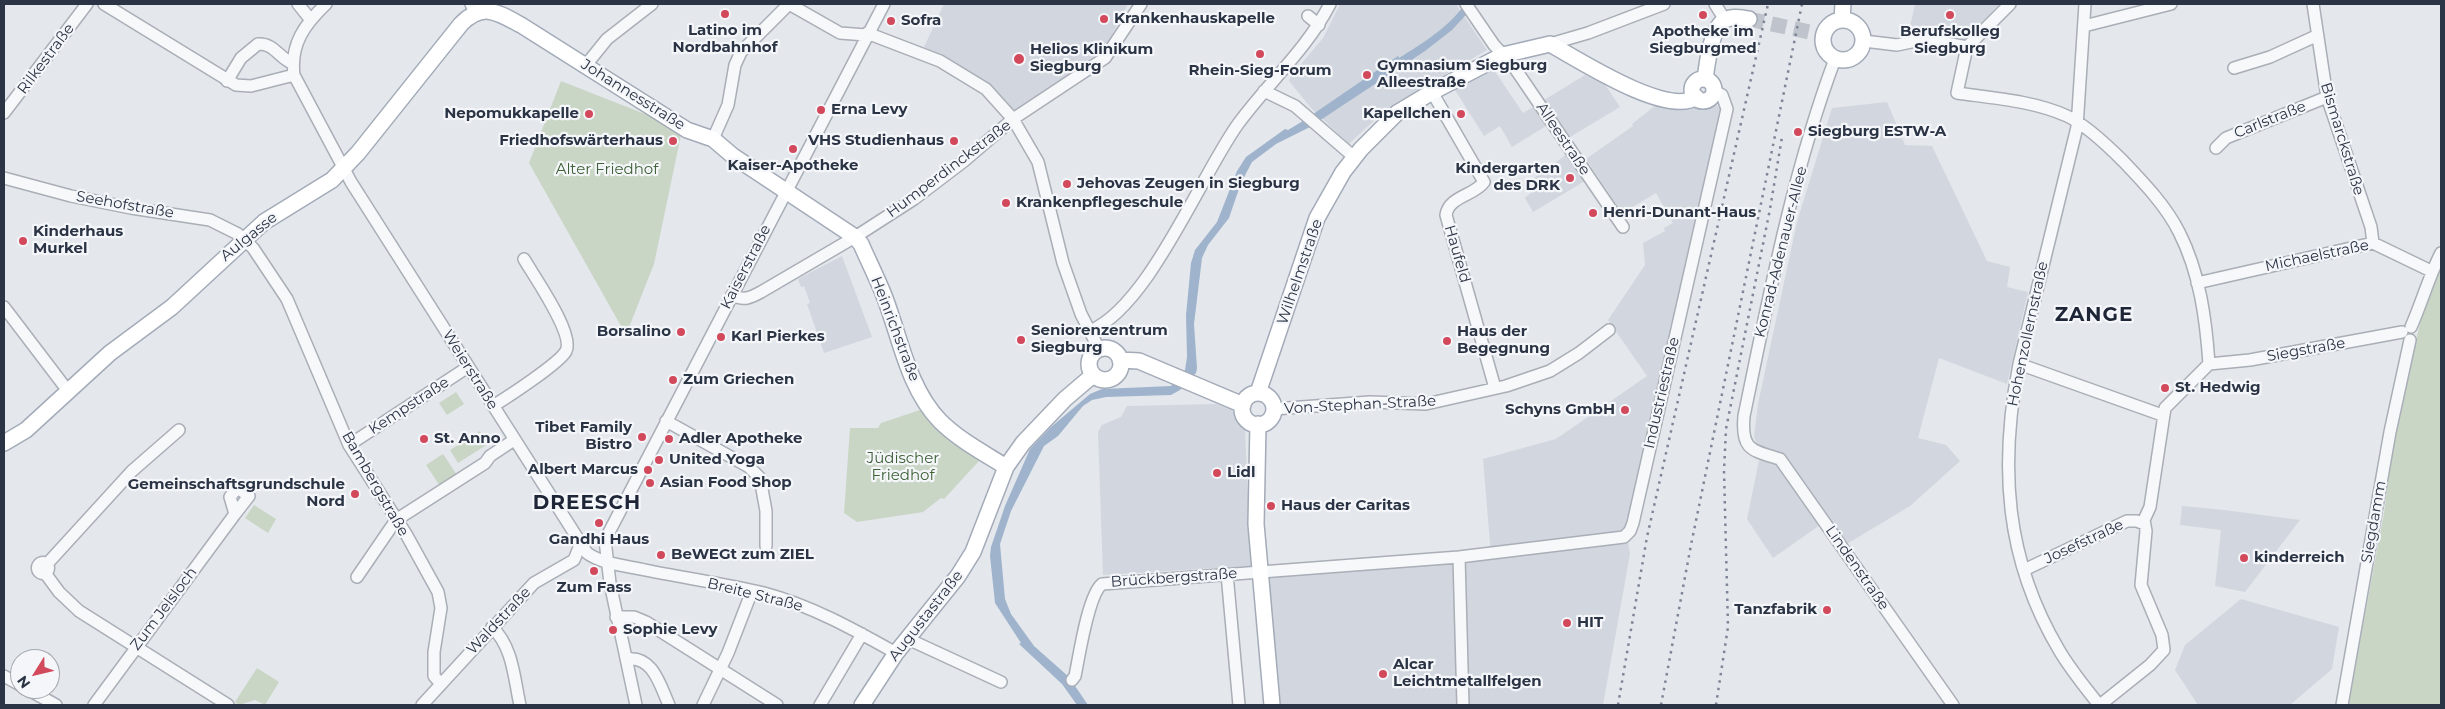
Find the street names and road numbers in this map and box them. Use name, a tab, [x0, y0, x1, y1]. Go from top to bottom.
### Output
street label: Rilkestraße	[14, 20, 78, 98]
street label: Johannesstraße	[578, 56, 688, 134]
street label: Bismarckstraße	[2316, 80, 2368, 198]
street label: Carlstraße	[2231, 97, 2309, 143]
street label: Alleestraße	[1532, 99, 1594, 179]
street label: Humperdinckstraße	[883, 116, 1015, 222]
street label: Konrad-Adenauer-Allee	[1751, 164, 1811, 340]
street label: Seehofstraße	[75, 188, 175, 222]
street label: Aulgasse	[217, 209, 281, 265]
street label: Wilhelmstraße	[1274, 217, 1326, 327]
street label: Kaiserstraße	[717, 222, 775, 312]
street label: Haufeld	[1440, 223, 1474, 285]
street label: Michaelstraße	[2264, 236, 2370, 276]
street label: Hohenzollernstraße	[2004, 260, 2052, 408]
street label: Heinrichstraße	[867, 274, 923, 384]
street label: Weierstraße	[438, 327, 502, 413]
street label: Siegstraße	[2265, 334, 2347, 366]
street label: Industriestraße	[1640, 335, 1684, 451]
street label: Kempstraße	[365, 373, 453, 439]
street label: Von-Stephan-Straße	[1284, 392, 1436, 418]
street label: Bambergstraße	[338, 428, 412, 540]
street label: Siegdamm	[2358, 479, 2390, 565]
street label: Josefstraße	[2042, 516, 2126, 568]
street label: Lindenstraße	[1821, 522, 1893, 614]
street label: Zum Jelsloch	[127, 564, 201, 654]
street label: Brückbergstraße	[1110, 565, 1238, 591]
street label: Augustastraße	[885, 567, 967, 665]
street label: Breite Straße	[705, 574, 805, 616]
street label: Waldstraße	[463, 584, 535, 658]

